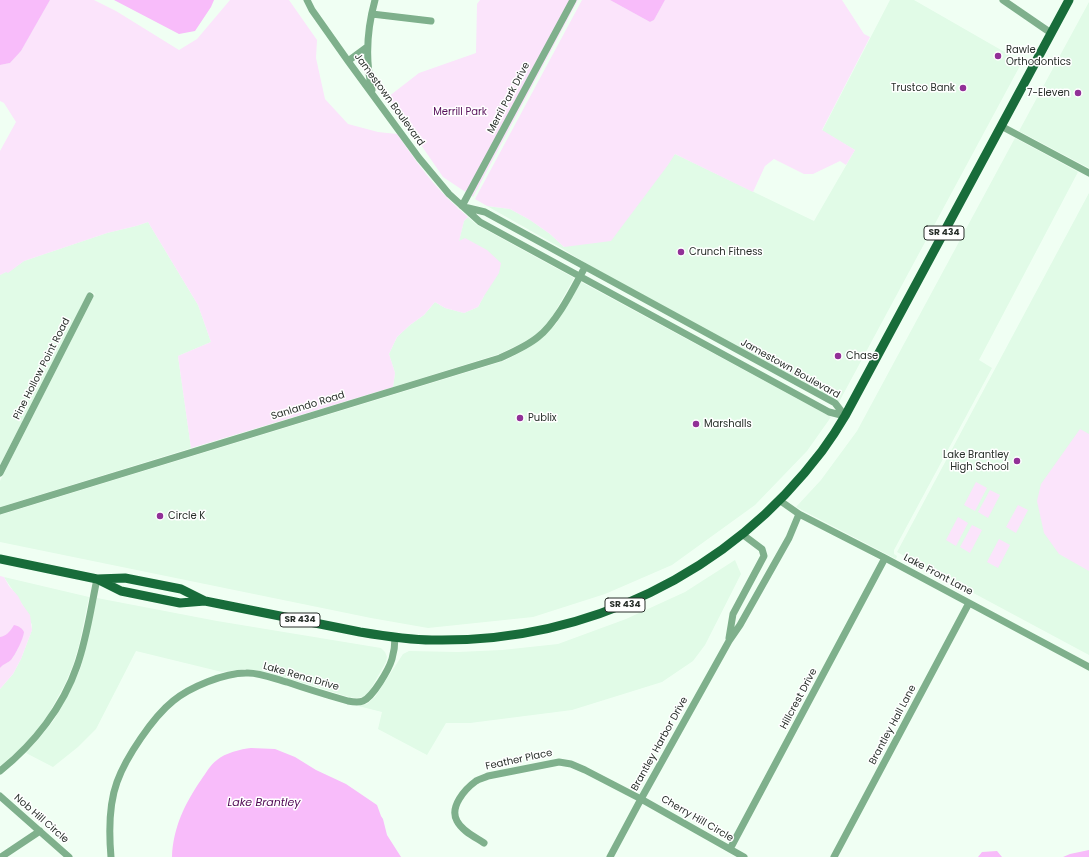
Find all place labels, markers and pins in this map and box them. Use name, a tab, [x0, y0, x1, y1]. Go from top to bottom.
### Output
place label: Rawle Orthodontics	[1006, 44, 1071, 68]
marker: Rawle Orthodontics	[993, 51, 1003, 61]
place label: Trustco Bank	[891, 82, 955, 94]
marker: Trustco Bank	[958, 83, 968, 93]
place label: 7-Eleven	[1027, 87, 1070, 99]
marker: 7-Eleven	[1073, 88, 1083, 98]
place label: Crunch Fitness	[689, 246, 763, 258]
marker: Crunch Fitness	[676, 247, 686, 257]
place label: Chase	[846, 350, 878, 362]
marker: Chase	[833, 351, 843, 361]
place label: Publix	[528, 412, 557, 424]
marker: Publix	[515, 413, 525, 423]
place label: Marshalls	[704, 418, 752, 430]
marker: Marshalls	[691, 419, 701, 429]
place label: Lake Brantley High School	[943, 449, 1009, 472]
marker: Lake Brantley High School	[1012, 456, 1022, 466]
place label: Circle K	[168, 510, 205, 522]
marker: Circle K	[155, 511, 165, 521]

